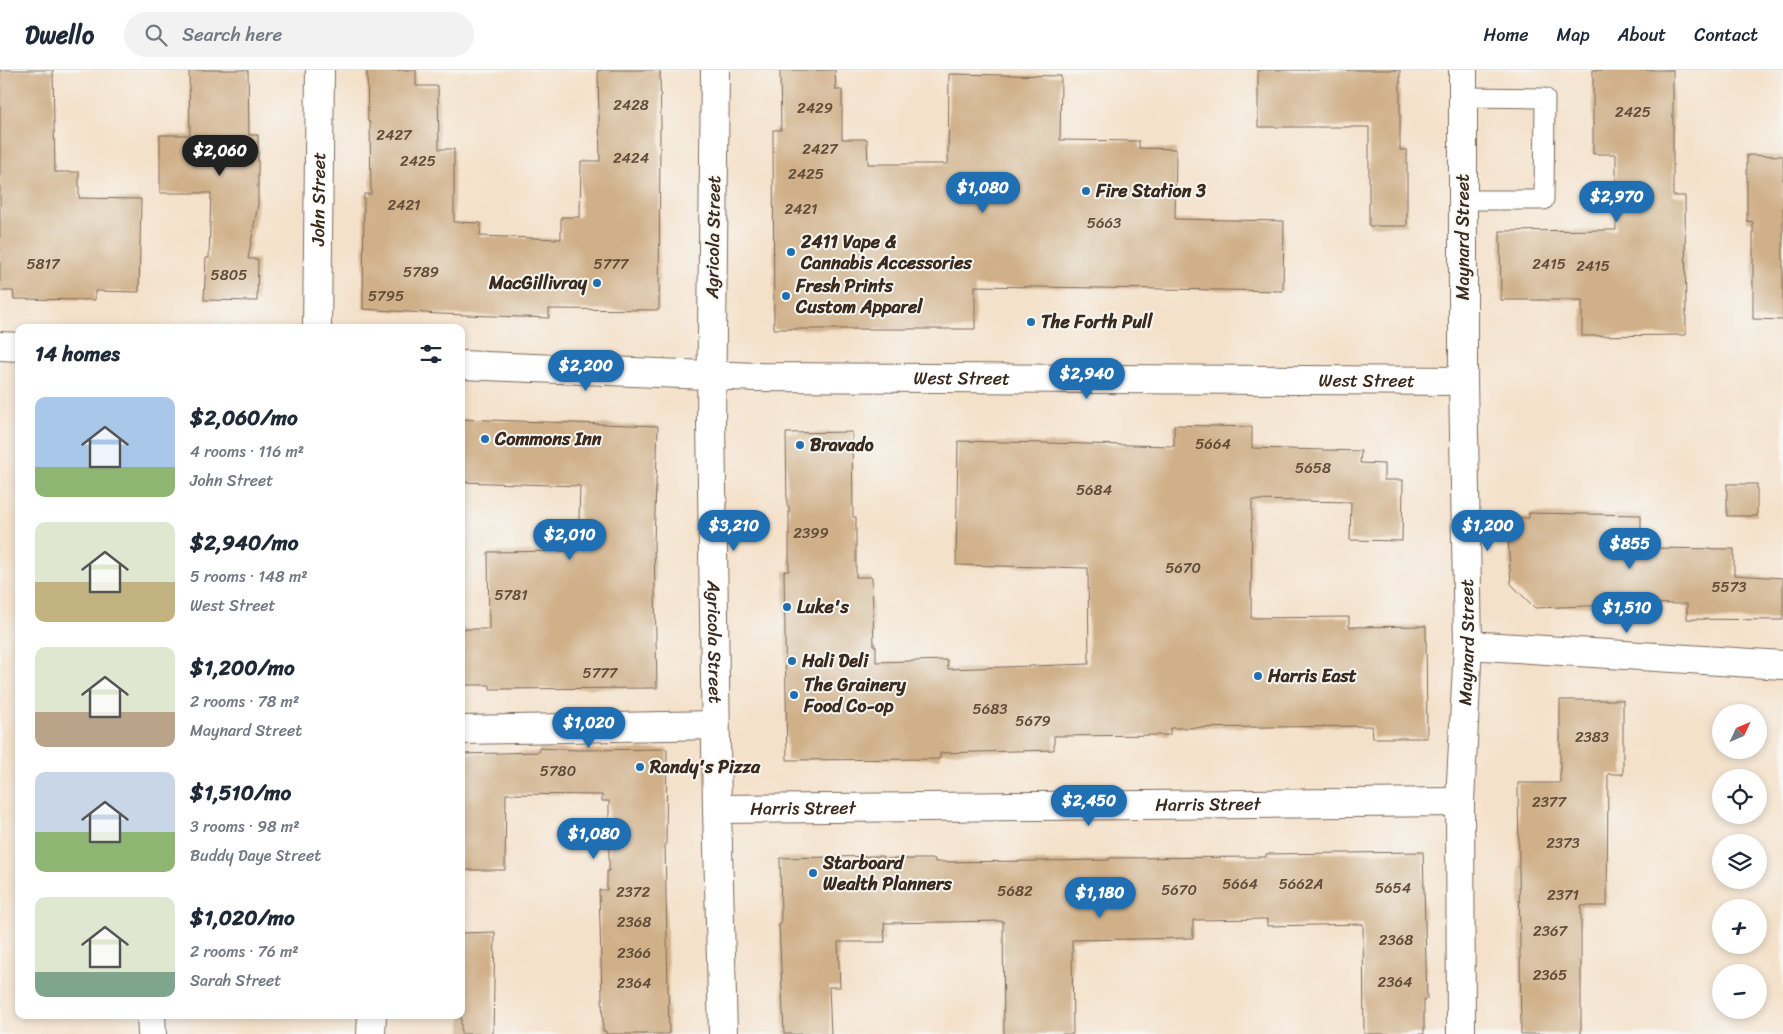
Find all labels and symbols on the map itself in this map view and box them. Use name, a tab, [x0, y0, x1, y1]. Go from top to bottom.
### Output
house number: 2428	[613, 92, 649, 118]
house number: 2429	[797, 95, 833, 121]
house number: 2425	[1615, 99, 1651, 125]
house number: 2427	[376, 122, 413, 148]
pin: $2,060	[179, 134, 261, 177]
house number: 2427	[802, 136, 839, 162]
house number: 2424	[613, 145, 649, 171]
house number: 2425	[400, 148, 436, 174]
street label: John Street	[302, 152, 335, 247]
house number: 2425	[788, 161, 824, 187]
pin: $1,080	[942, 172, 1024, 214]
street label: Maynard Street	[1447, 174, 1479, 300]
street label: Agricola Street	[696, 175, 730, 300]
place label: Fire Station 3	[1095, 175, 1206, 207]
pin: $2,970	[1576, 180, 1658, 223]
marker: Fire Station 3	[1080, 185, 1092, 197]
house number: 2421	[387, 192, 421, 218]
house number: 2421	[784, 196, 818, 222]
house number: 5663	[1087, 210, 1121, 236]
place label: 2411 Vape & Cannabis Accessories	[800, 226, 973, 279]
marker: 2411 Vape & Cannabis Accessories	[785, 246, 797, 258]
house number: 5817	[26, 251, 61, 277]
house number: 5777	[594, 251, 630, 277]
house number: 2415	[1532, 251, 1566, 277]
house number: 2415	[1576, 253, 1610, 279]
house number: 5789	[403, 259, 439, 285]
house number: 5805	[211, 262, 247, 288]
place label: MacGillivray	[488, 267, 588, 299]
place label: Fresh Prints Custom Apparel	[795, 270, 923, 323]
marker: MacGillivray	[591, 277, 603, 289]
house number: 5795	[368, 283, 404, 309]
marker: Fresh Prints Custom Apparel	[780, 290, 792, 302]
place label: The Forth Pull	[1041, 306, 1153, 338]
marker: The Forth Pull	[1025, 316, 1037, 328]
pin: $2,200	[545, 350, 627, 392]
pin: $2,940	[1046, 358, 1128, 400]
street label: West Street	[913, 362, 1010, 394]
street label: West Street	[1318, 364, 1415, 397]
place label: Commons Inn	[494, 423, 602, 455]
place label: Bravado	[810, 429, 874, 461]
house number: 5664	[1195, 431, 1231, 457]
marker: Commons Inn	[479, 433, 491, 445]
marker: Bravado	[794, 439, 806, 451]
house number: 5658	[1295, 455, 1331, 481]
house number: 5684	[1076, 477, 1112, 503]
pin: $3,210	[693, 510, 775, 552]
pin: $1,200	[1447, 510, 1529, 552]
pin: $2,010	[529, 518, 611, 561]
house number: 2399	[793, 520, 829, 546]
pin: $855	[1600, 528, 1660, 570]
house number: 5670	[1165, 555, 1201, 581]
house number: 5573	[1711, 574, 1747, 600]
street label: Agricola Street	[697, 579, 731, 704]
street label: Maynard Street	[1449, 579, 1484, 706]
house number: 5781	[494, 582, 528, 608]
place label: Luke's	[797, 591, 850, 623]
pin: $1,510	[1586, 592, 1668, 634]
marker: Luke's	[781, 601, 793, 613]
place label: Hali Deli	[801, 645, 869, 677]
marker: Hali Deli	[786, 655, 798, 667]
house number: 5777	[583, 660, 619, 686]
place label: Harris East	[1267, 660, 1357, 692]
place label: The Grainery Food Co-op	[803, 669, 906, 722]
marker: Harris East	[1252, 670, 1264, 682]
marker: The Grainery Food Co-op	[788, 689, 800, 701]
house number: 5683	[973, 696, 1007, 722]
north arrow	[1712, 704, 1768, 759]
pin: $1,020	[548, 706, 630, 749]
house number: 5679	[1015, 708, 1051, 734]
house number: 2383	[1575, 724, 1609, 750]
place label: Randy's Pizza	[649, 751, 761, 783]
house number: 5780	[540, 758, 576, 784]
marker: Randy's Pizza	[634, 761, 646, 773]
pin: $2,450	[1048, 784, 1130, 827]
street label: Harris Street	[1155, 788, 1262, 821]
house number: 2377	[1532, 789, 1567, 815]
street label: Harris Street	[750, 792, 857, 825]
pin: $1,080	[553, 818, 635, 860]
house number: 2373	[1546, 830, 1580, 856]
place label: Starboard Wealth Planners	[822, 847, 952, 900]
marker: Starboard Wealth Planners	[807, 867, 819, 879]
house number: 5664	[1222, 871, 1258, 897]
house number: 5662A	[1279, 871, 1323, 897]
house number: 5654	[1375, 875, 1411, 901]
pin: $1,180	[1059, 876, 1141, 919]
house number: 5670	[1161, 877, 1197, 903]
house number: 5682	[997, 878, 1033, 904]
house number: 2372	[616, 879, 650, 905]
house number: 2371	[1547, 882, 1579, 908]
house number: 2368	[617, 909, 651, 935]
house number: 2367	[1533, 918, 1568, 944]
house number: 2368	[1379, 927, 1413, 953]
house number: 2366	[617, 940, 651, 966]
house number: 2365	[1533, 962, 1567, 988]
house number: 2364	[1378, 969, 1412, 995]
house number: 2364	[617, 970, 651, 996]

